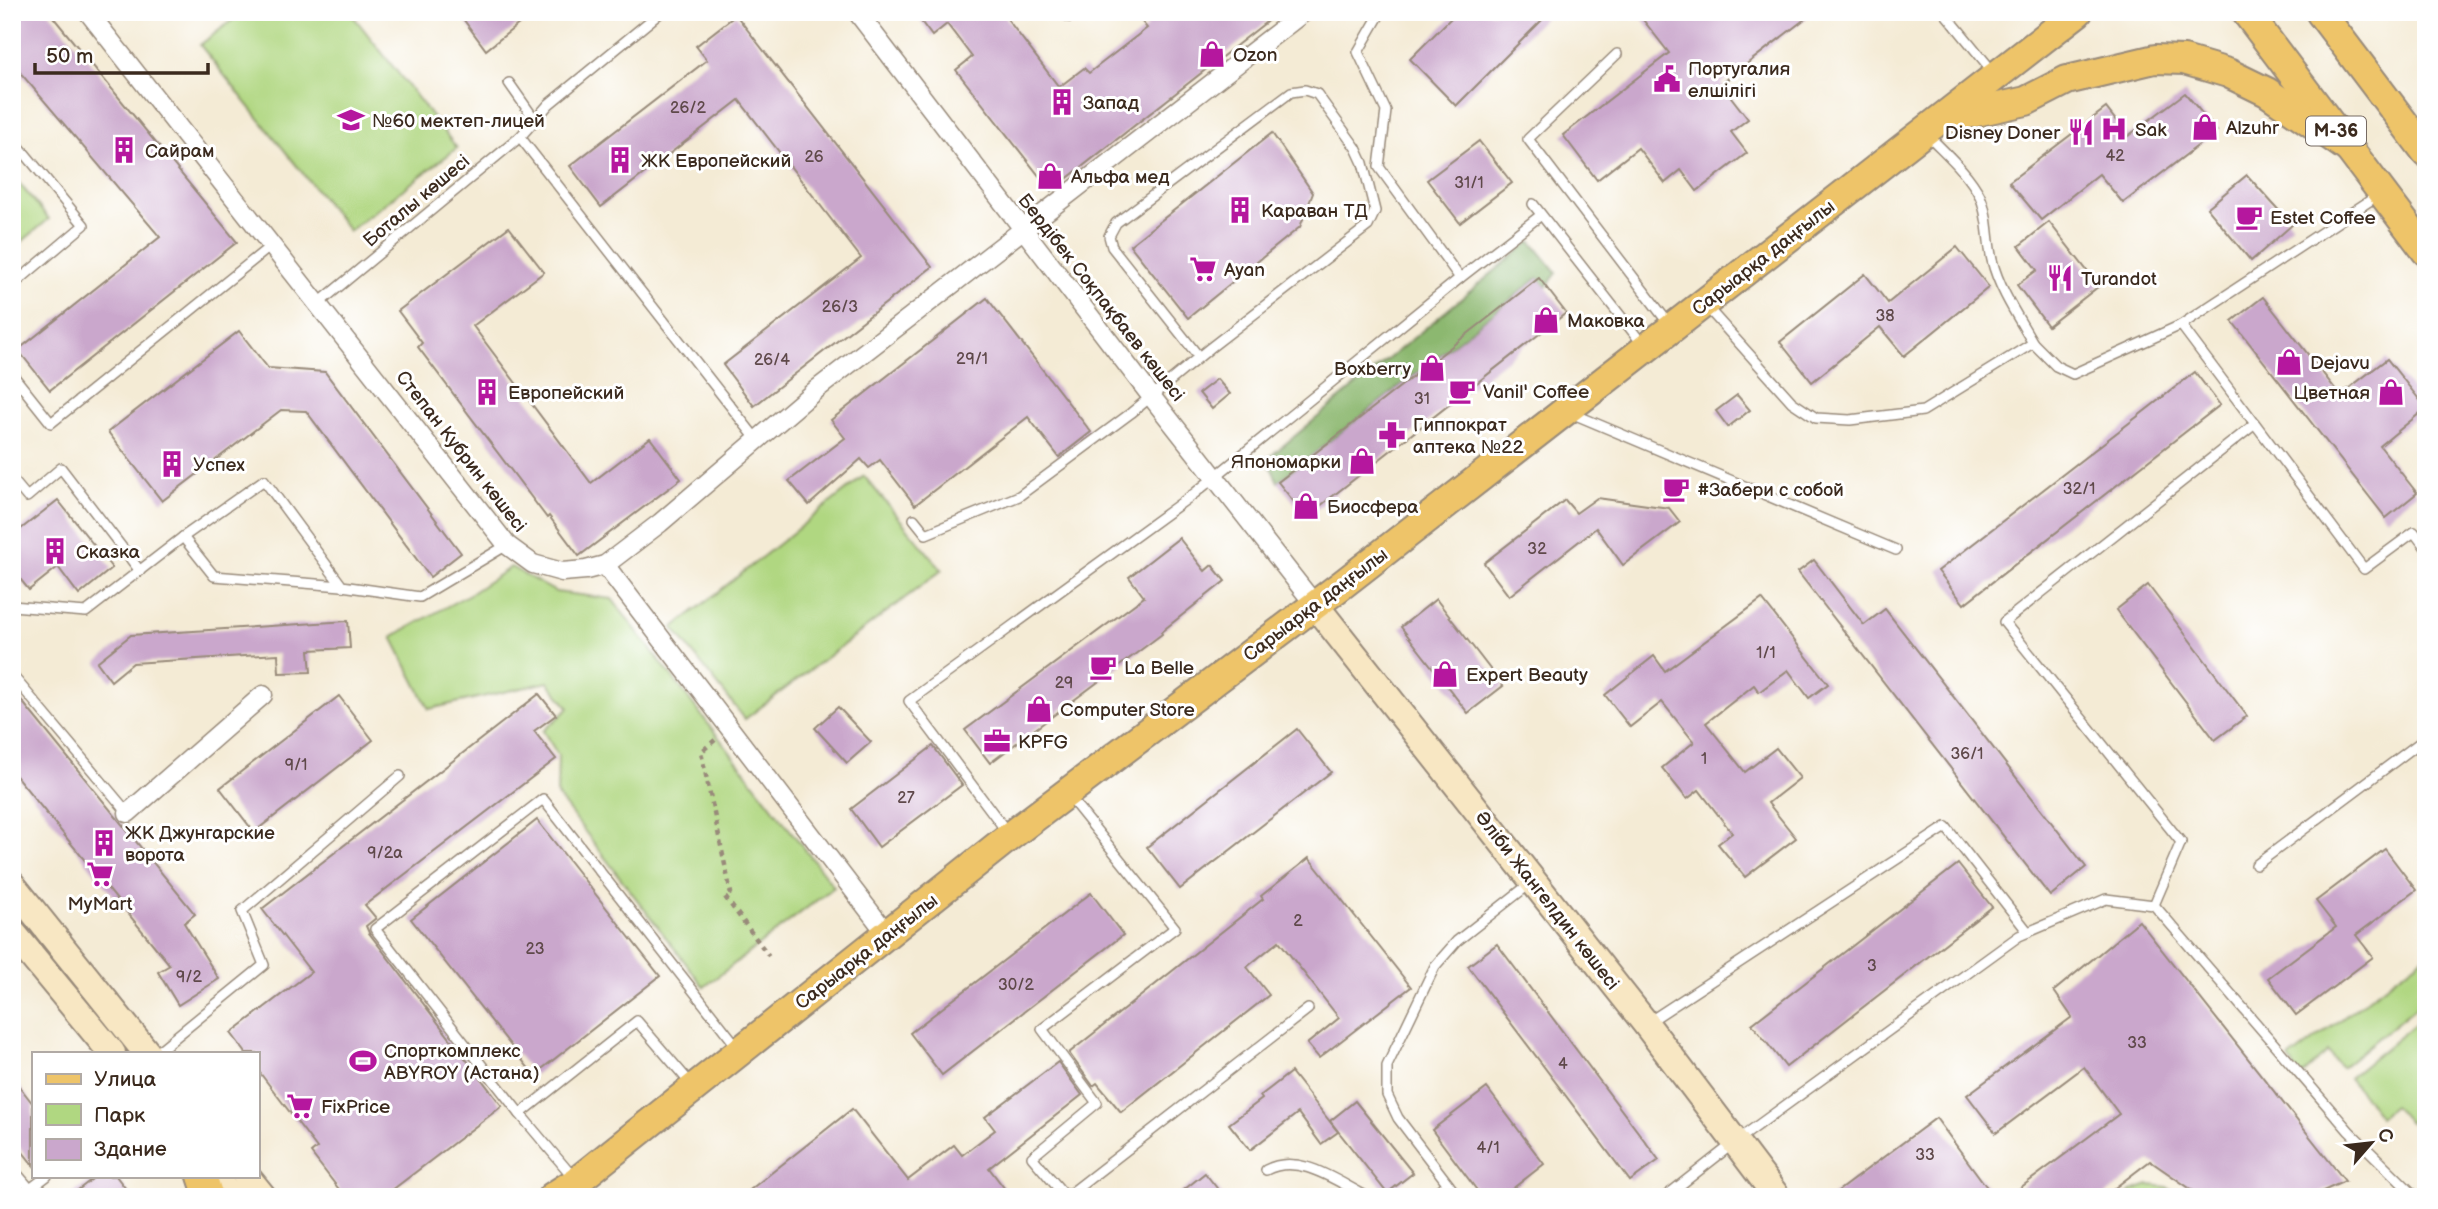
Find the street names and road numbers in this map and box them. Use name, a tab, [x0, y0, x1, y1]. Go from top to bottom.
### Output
road number: M-36	[2306, 116, 2366, 146]
street label: Боталы көшесі	[359, 150, 475, 252]
street label: Бердібек Соқпақбаев көшесі	[1013, 189, 1189, 406]
street label: Сарыарқа даңғылы	[1688, 195, 1840, 321]
street label: Степан Кубрин көшесі	[391, 367, 531, 537]
street label: Сарыарқа даңғылы	[1239, 543, 1393, 667]
street label: Әліби Жангелдин көшесі	[1470, 807, 1624, 995]
street label: Сарыарқа даңғылы	[791, 889, 943, 1015]

